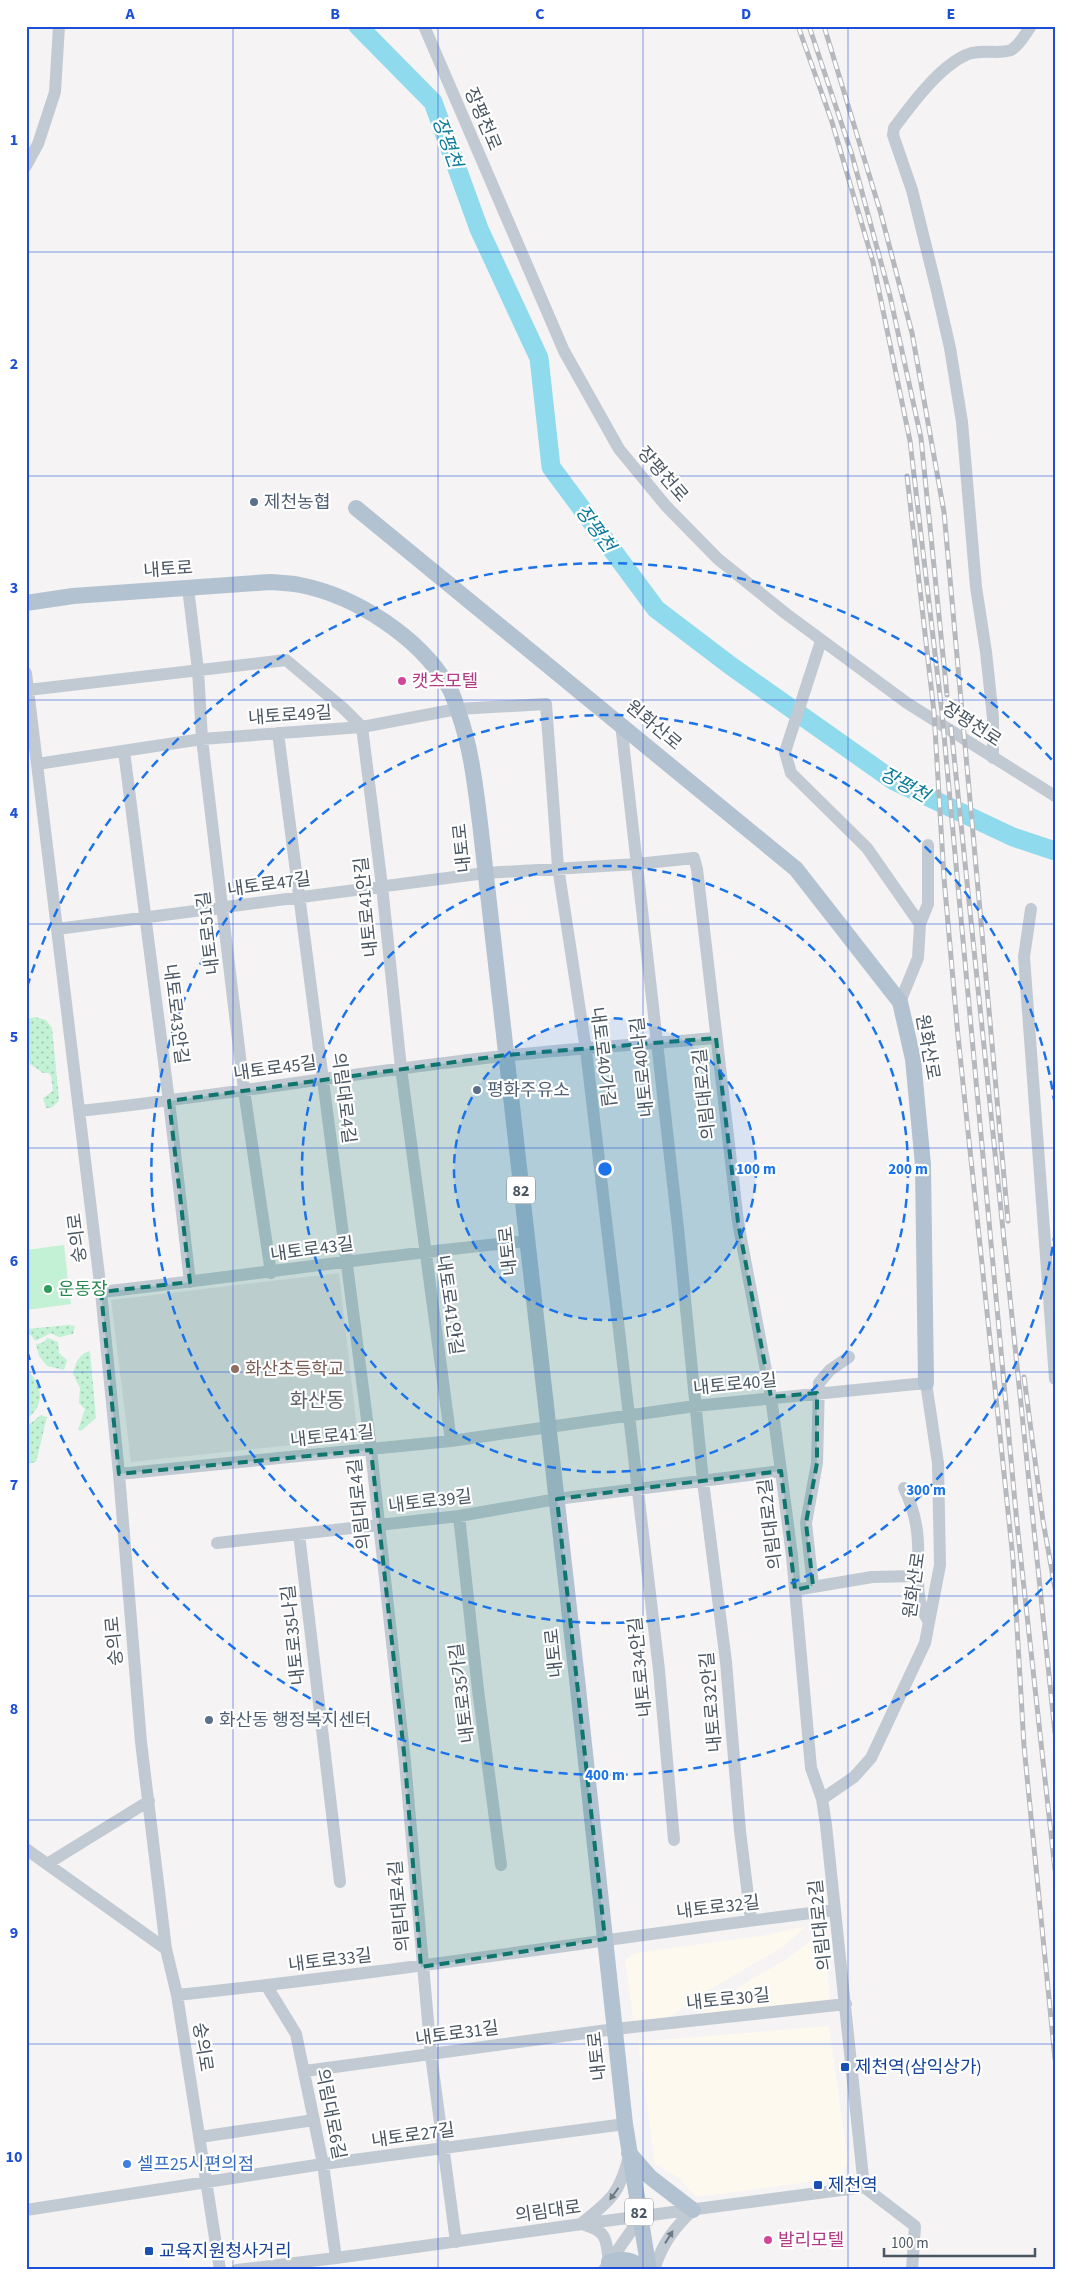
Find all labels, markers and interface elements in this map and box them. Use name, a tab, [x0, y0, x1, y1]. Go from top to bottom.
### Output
text: A	[124, 3, 135, 25]
text: B	[330, 3, 340, 25]
text: C	[535, 3, 545, 25]
text: D	[741, 3, 751, 25]
text: E	[947, 3, 955, 25]
street label: 장평천로	[458, 84, 507, 155]
water label: 장평천	[425, 113, 469, 173]
text: 1	[10, 129, 18, 151]
text: 2	[10, 353, 18, 375]
street label: 장평천로	[631, 441, 694, 508]
place label: 제천농협	[264, 490, 330, 515]
marker: 제천농협	[248, 496, 260, 508]
water label: 장평천	[568, 500, 622, 559]
street label: 내토로	[142, 555, 194, 584]
text: 3	[10, 577, 18, 599]
place label: 캣츠모텔	[412, 669, 478, 694]
marker: 캣츠모텔	[396, 675, 408, 687]
street label: 원화산로	[620, 695, 687, 756]
street label: 장평천로	[937, 696, 1006, 753]
street label: 내토로49길	[247, 700, 333, 731]
water label: 장평천	[875, 761, 935, 811]
text: 4	[10, 802, 19, 824]
street label: 내토로	[447, 822, 478, 874]
street label: 내토로41안길	[349, 856, 384, 958]
street label: 내토로47길	[226, 866, 312, 903]
street label: 내토로51길	[191, 890, 226, 976]
street label: 내토로43안길	[157, 963, 194, 1066]
street label: 내토로40가길	[584, 1006, 621, 1109]
street label: 원화산로	[909, 1012, 946, 1082]
street label: 내토로40나길	[625, 1016, 660, 1118]
text: 5	[10, 1026, 18, 1048]
street label: 의림대로2길	[687, 1047, 722, 1141]
street label: 내토로45길	[232, 1050, 318, 1087]
street label: 의림대로4길	[326, 1051, 362, 1145]
place label: 평화주유소	[487, 1078, 570, 1103]
marker: 평화주유소	[471, 1084, 483, 1096]
text: 100 m	[736, 1159, 776, 1180]
text: 200 m	[888, 1159, 928, 1180]
centre of rings	[596, 1160, 614, 1178]
road number: 82	[507, 1176, 535, 1204]
street label: 숭의로	[62, 1212, 93, 1264]
street label: 내토로	[493, 1225, 524, 1277]
street label: 내토로43길	[269, 1231, 355, 1268]
text: 6	[10, 1250, 18, 1272]
street label: 내토로41안길	[430, 1253, 469, 1357]
place label: 운동장	[58, 1277, 108, 1302]
marker: 운동장	[42, 1283, 54, 1295]
place label: 화산초등학교	[245, 1357, 344, 1382]
marker: 화산초등학교	[229, 1363, 241, 1375]
street label: 내토로40길	[692, 1368, 778, 1401]
district label: 화산동	[289, 1387, 345, 1415]
street label: 내토로41길	[289, 1420, 375, 1453]
street label: 의림대로4길	[342, 1457, 377, 1551]
text: 7	[10, 1474, 18, 1496]
street label: 의림대로2길	[752, 1477, 788, 1571]
text: 300 m	[906, 1480, 946, 1501]
street label: 내토로39길	[387, 1484, 473, 1519]
street label: 원화산로	[898, 1551, 931, 1620]
street label: 내토로35나길	[276, 1584, 311, 1686]
street label: 숭의로	[100, 1615, 129, 1667]
street label: 내토로34안길	[623, 1616, 658, 1718]
street label: 내토로	[539, 1627, 570, 1679]
street label: 내토로35가길	[444, 1641, 481, 1744]
street label: 내토로32안길	[695, 1651, 728, 1753]
text: 8	[10, 1698, 18, 1720]
place label: 화산동 행정복지센터	[219, 1708, 372, 1733]
marker: 화산동 행정복지센터	[203, 1714, 215, 1726]
text: 400 m	[585, 1765, 625, 1786]
street label: 의림대로4길	[383, 1859, 416, 1953]
street label: 의림대로2길	[803, 1878, 838, 1972]
street label: 내토로32길	[675, 1890, 761, 1925]
text: 9	[10, 1922, 18, 1944]
street label: 내토로33길	[287, 1943, 373, 1978]
street label: 내토로30길	[685, 1983, 771, 2016]
street label: 내토로31길	[414, 2015, 500, 2052]
street label: 숭의로	[186, 2021, 219, 2074]
street label: 내토로	[582, 2030, 613, 2082]
place label: 제천역(삼익상가)	[855, 2055, 982, 2080]
marker: 제천역(삼익상가)	[839, 2061, 851, 2073]
street label: 의림대로6길	[309, 2067, 352, 2162]
street label: 내토로27길	[370, 2117, 456, 2154]
text: 10	[6, 2146, 22, 2168]
place label: 셀프25시편의점	[137, 2152, 254, 2177]
marker: 셀프25시편의점	[121, 2158, 133, 2170]
place label: 제천역	[828, 2173, 878, 2198]
marker: 제천역	[812, 2179, 824, 2191]
one-way arrow	[609, 2187, 619, 2200]
street label: 의림대로	[514, 2195, 583, 2228]
road number: 82	[625, 2198, 653, 2226]
scale bar	[884, 2226, 1035, 2258]
place label: 발리모텔	[778, 2228, 844, 2253]
one-way arrow	[664, 2230, 673, 2243]
text: 100 m	[891, 2233, 929, 2254]
marker: 발리모텔	[762, 2234, 774, 2246]
place label: 교육지원청사거리	[159, 2239, 291, 2264]
marker: 교육지원청사거리	[143, 2245, 155, 2257]

